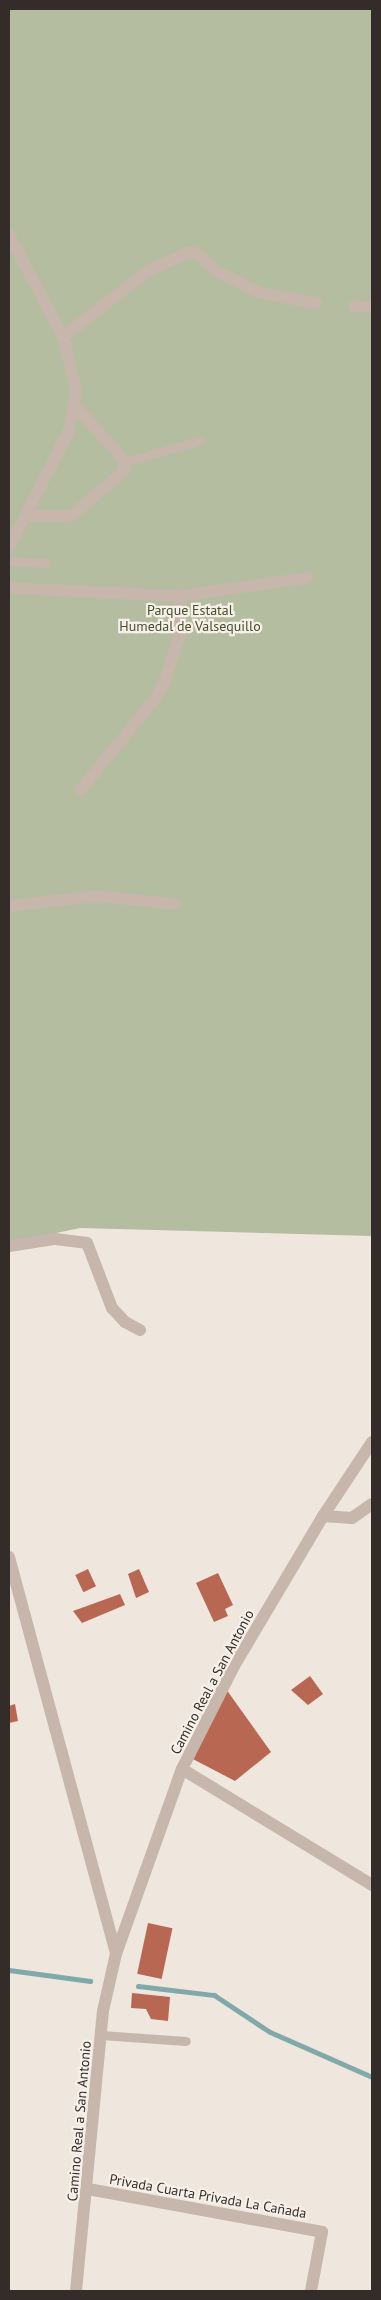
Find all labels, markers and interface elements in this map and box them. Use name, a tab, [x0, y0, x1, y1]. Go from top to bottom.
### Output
park label: Parque Estatal Humedal de Valsequillo	[119, 602, 261, 634]
street label: Camino Real a San Antonio	[167, 1607, 257, 1757]
street label: Camino Real a San Antonio	[64, 2040, 94, 2202]
street label: Privada Cuarta Privada La Cañada	[108, 2170, 308, 2222]

